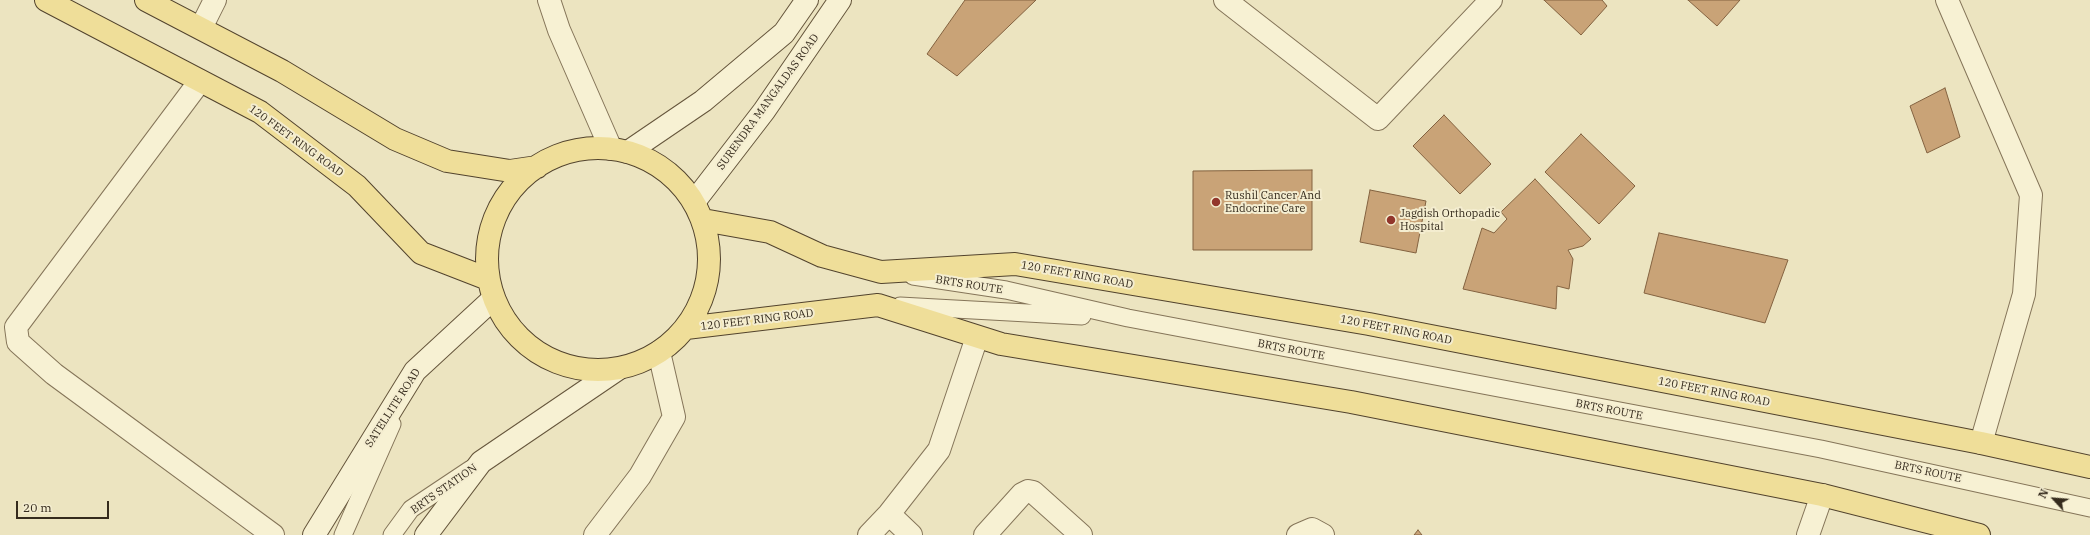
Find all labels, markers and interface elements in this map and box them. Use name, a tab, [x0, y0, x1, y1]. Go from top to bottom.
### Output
street label: SURENDRA MANGALDAS ROAD	[714, 31, 822, 173]
street label: 120 FEET RING ROAD	[246, 102, 346, 180]
place label: Rushil Cancer And Endocrine Care	[1225, 189, 1321, 215]
marker: Rushil Cancer And Endocrine Care	[1210, 196, 1222, 208]
place label: Jagdish Orthopadic Hospital	[1400, 207, 1500, 233]
marker: Jagdish Orthopadic Hospital	[1385, 214, 1397, 226]
street label: 120 FEET RING ROAD	[1020, 259, 1134, 291]
street label: BRTS ROUTE	[934, 273, 1004, 297]
street label: 120 FEET RING ROAD	[700, 307, 814, 333]
street label: 120 FEET RING ROAD	[1339, 313, 1453, 347]
street label: BRTS ROUTE	[1256, 337, 1326, 363]
street label: SATELLITE ROAD	[363, 366, 423, 450]
street label: 120 FEET RING ROAD	[1657, 375, 1771, 409]
street label: BRTS ROUTE	[1574, 397, 1644, 423]
street label: BRTS ROUTE	[1893, 458, 1963, 486]
street label: BRTS STATION	[408, 461, 480, 517]
north arrow	[2034, 479, 2074, 519]
text: N	[2035, 487, 2051, 501]
scale bar	[18, 493, 111, 519]
text: 20 m	[23, 500, 52, 515]

